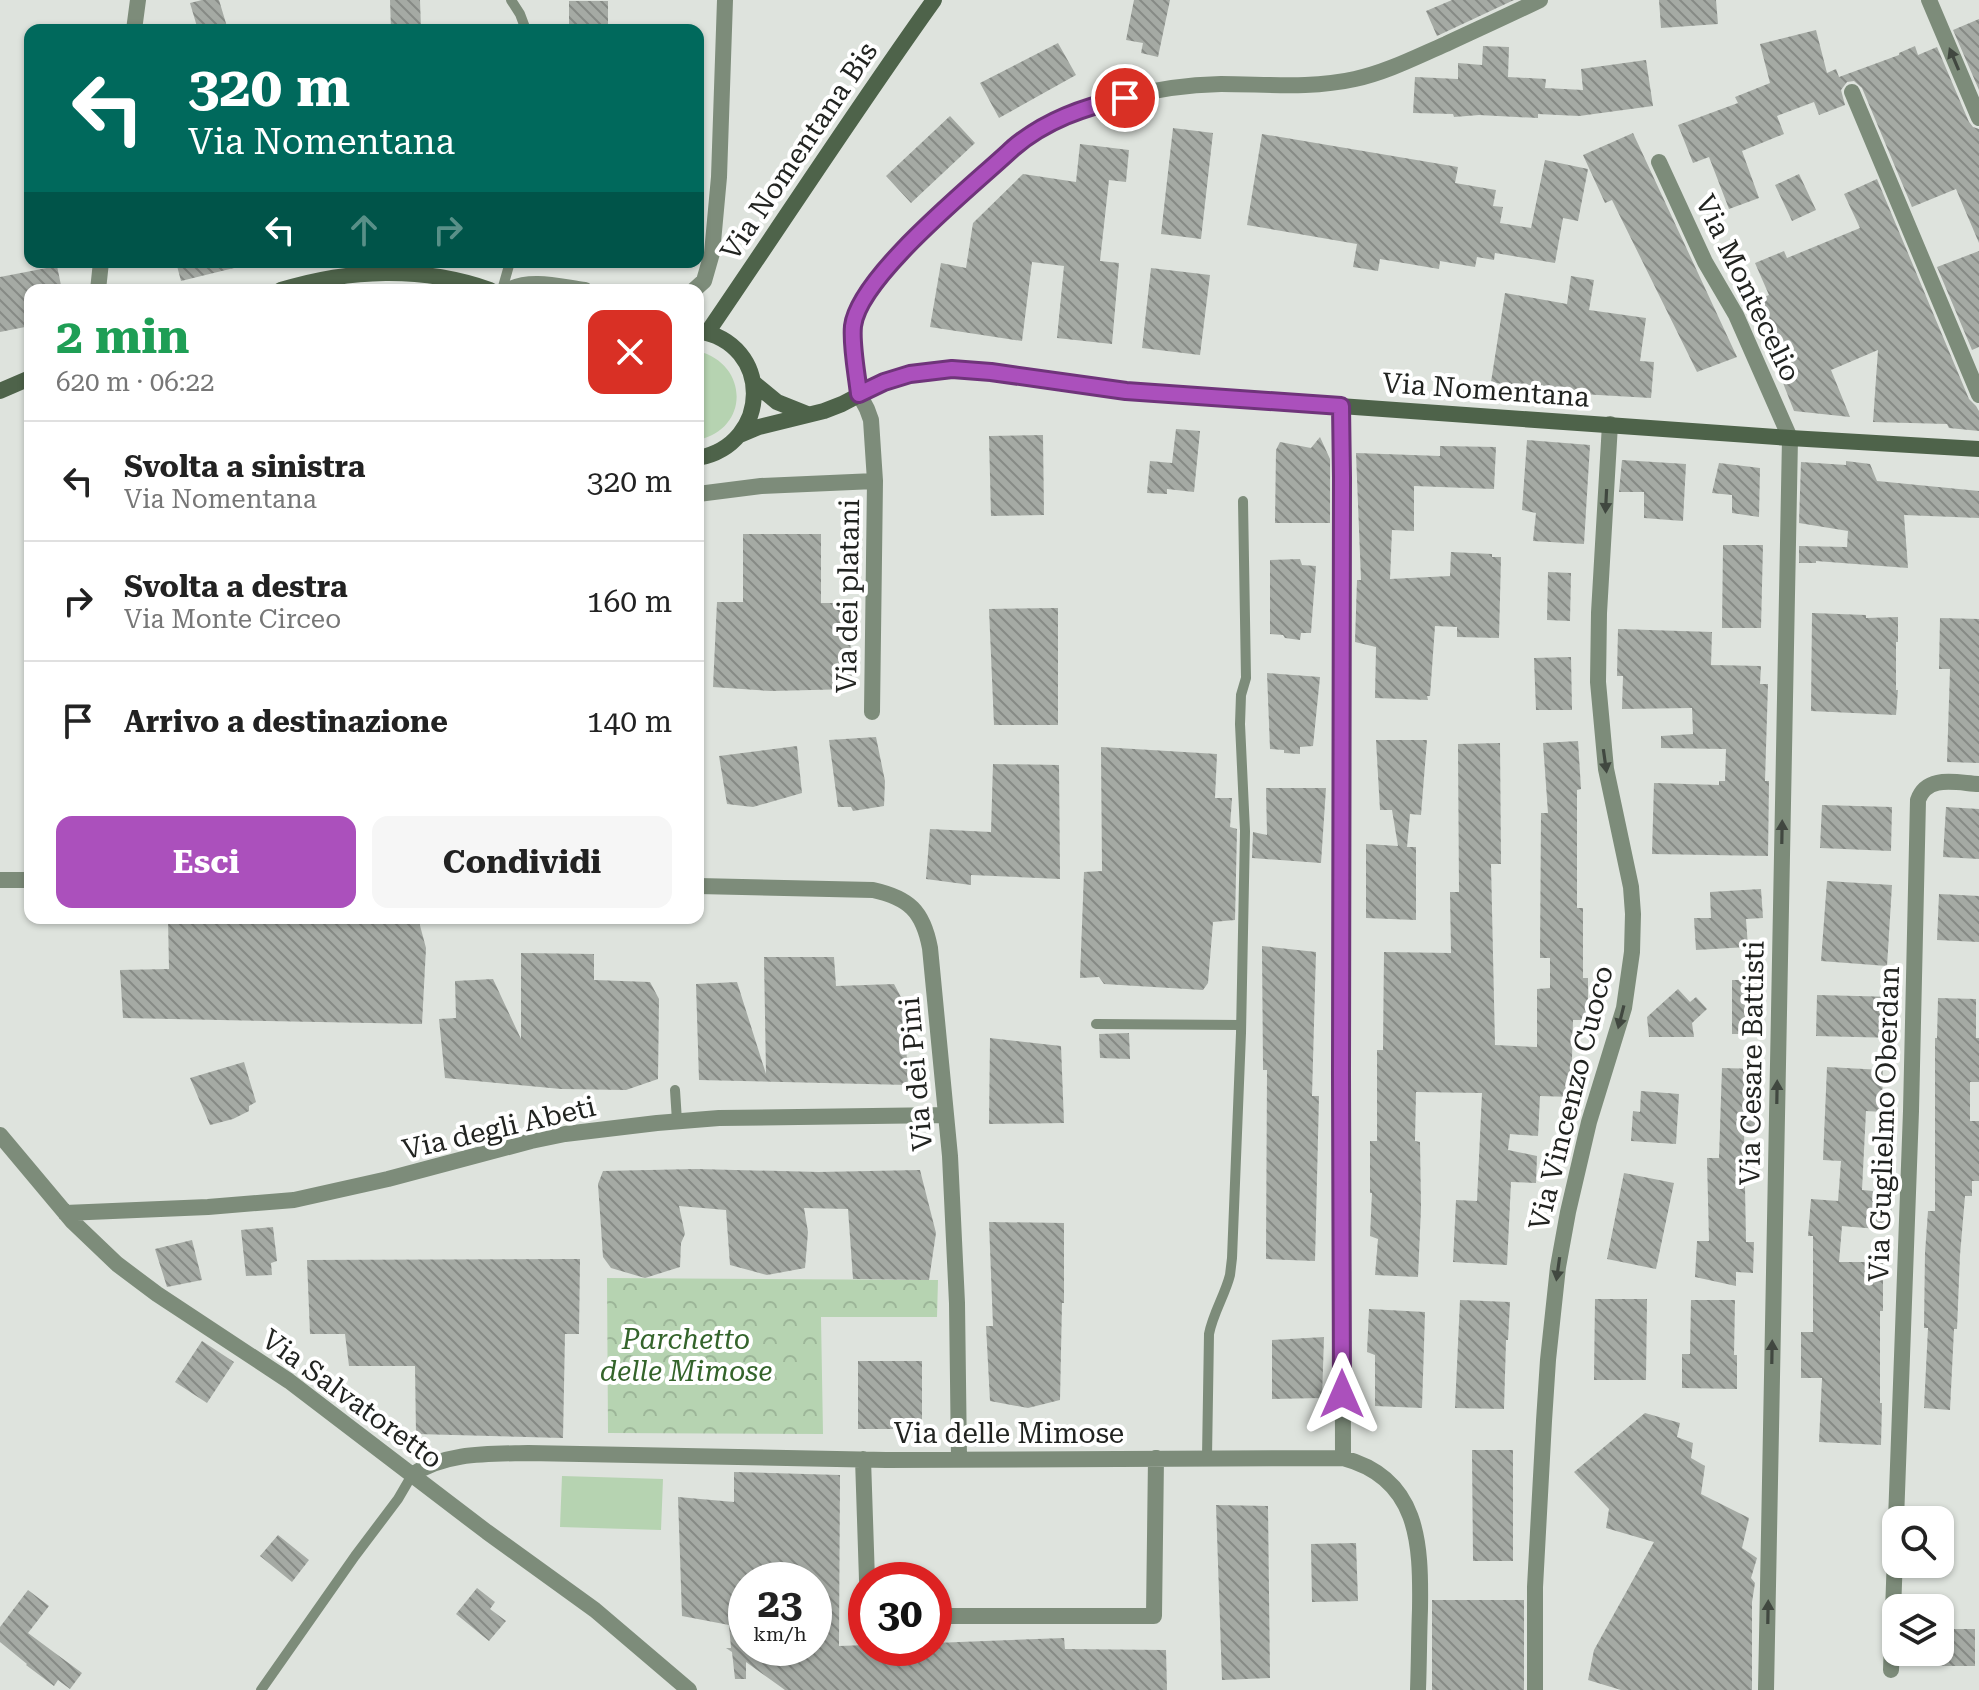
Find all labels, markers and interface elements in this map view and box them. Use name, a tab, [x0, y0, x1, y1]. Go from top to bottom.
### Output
street label: Via Nomentana Bis	[714, 36, 884, 266]
one-way arrow	[1948, 47, 1961, 71]
text: 320 m	[188, 54, 350, 120]
icon: left	[56, 56, 160, 160]
pin	[1091, 64, 1159, 132]
icon: arrive	[1103, 76, 1147, 120]
text: Via Nomentana	[188, 121, 455, 163]
street label: Via Montecelio	[1689, 189, 1807, 387]
icon: left	[258, 208, 302, 252]
icon: ahead	[342, 208, 386, 252]
icon: right	[426, 208, 470, 252]
text: 2 min	[56, 309, 189, 365]
button: close	[588, 310, 672, 394]
street label: Via Nomentana	[1381, 366, 1591, 414]
text: 620 m · 06:22	[56, 367, 215, 397]
text: Svolta a sinistra	[124, 449, 365, 484]
icon: left	[56, 459, 100, 503]
text: 320 m	[587, 464, 672, 499]
text: Via Nomentana	[124, 484, 317, 514]
one-way arrow	[1599, 489, 1612, 514]
street label: Via dei platani	[830, 498, 866, 693]
text: Svolta a destra	[124, 569, 348, 604]
icon: right	[56, 579, 100, 623]
text: 160 m	[587, 584, 672, 619]
text: Via Monte Circeo	[124, 604, 341, 634]
icon: arrive	[56, 699, 100, 743]
text: Arrivo a destinazione	[124, 704, 448, 739]
text: 140 m	[587, 704, 672, 739]
one-way arrow	[1599, 749, 1612, 774]
button: Esci	[56, 816, 356, 908]
button: Condividi	[372, 816, 672, 908]
one-way arrow	[1776, 819, 1788, 844]
street label: Via Cesare Battisti	[1733, 940, 1771, 1186]
street label: Via Vincenzo Cuoco	[1522, 962, 1620, 1234]
street label: Via Guglielmo Oberdan	[1862, 966, 1906, 1282]
street label: Via dei Pini	[893, 996, 939, 1152]
one-way arrow	[1615, 1005, 1627, 1030]
one-way arrow	[1771, 1079, 1784, 1104]
street label: Via degli Abeti	[399, 1090, 599, 1166]
one-way arrow	[1551, 1257, 1564, 1282]
street label: Via Salvatoretto	[255, 1323, 449, 1475]
park label: Parchetto delle Mimose	[600, 1323, 772, 1388]
one-way arrow	[1766, 1339, 1779, 1364]
position arrow	[1300, 1352, 1384, 1436]
street label: Via delle Mimose	[894, 1417, 1124, 1450]
map controls	[1882, 1506, 1954, 1666]
button: search	[1882, 1506, 1954, 1578]
speed limit sign: 30	[848, 1562, 952, 1666]
text: 23	[758, 1580, 802, 1627]
button: layers	[1882, 1594, 1954, 1666]
one-way arrow	[1761, 1599, 1774, 1624]
text: km/h	[753, 1622, 807, 1646]

